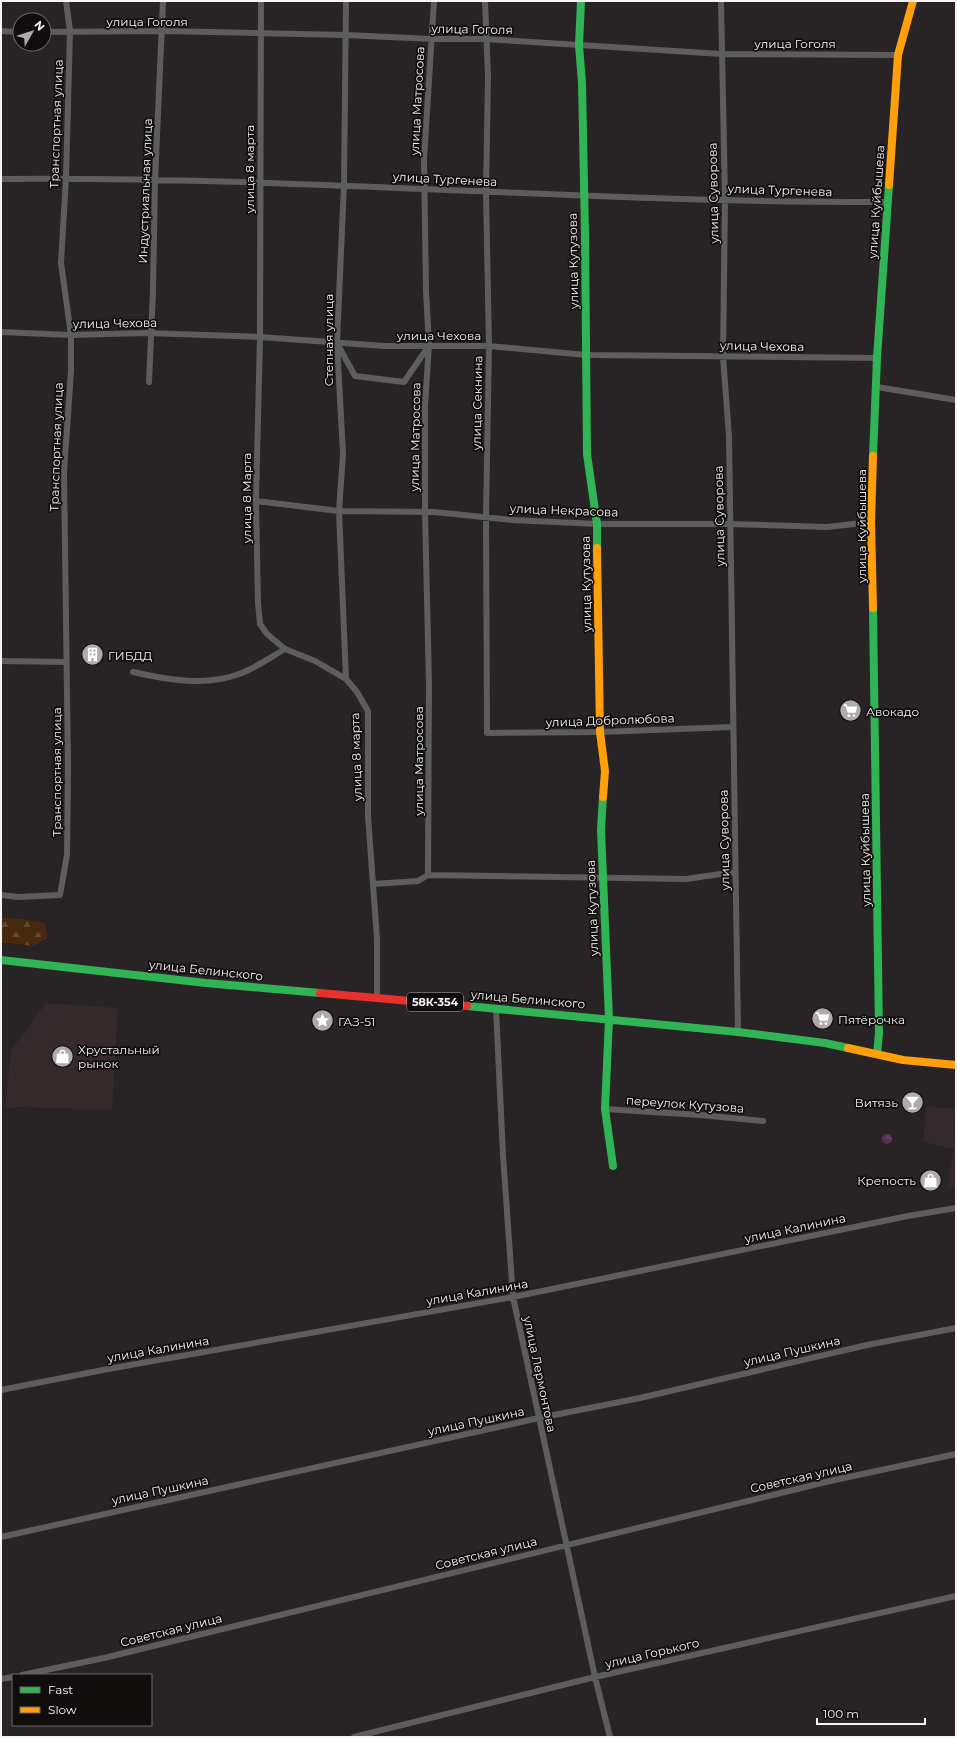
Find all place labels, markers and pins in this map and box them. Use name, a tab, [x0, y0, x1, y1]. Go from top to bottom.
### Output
building icon: ГИБДД	[80, 642, 106, 668]
place label: ГИБДД	[108, 648, 153, 663]
supermarket icon: Авокадо	[838, 698, 864, 724]
place label: Авокадо	[866, 704, 920, 719]
supermarket icon: Пятёрочка	[810, 1006, 836, 1032]
place icon: ГАЗ-51	[309, 1008, 335, 1034]
place label: Пятёрочка	[838, 1012, 905, 1027]
place label: ГАЗ-51	[338, 1014, 375, 1029]
place label: Хрустальный рынок	[78, 1042, 160, 1071]
shop icon: Хрустальный рынок	[50, 1043, 76, 1069]
bar icon: Витязь	[900, 1089, 926, 1115]
place label: Витязь	[855, 1095, 898, 1110]
shop icon: Крепость	[918, 1167, 944, 1193]
place label: Крепость	[857, 1173, 916, 1188]

